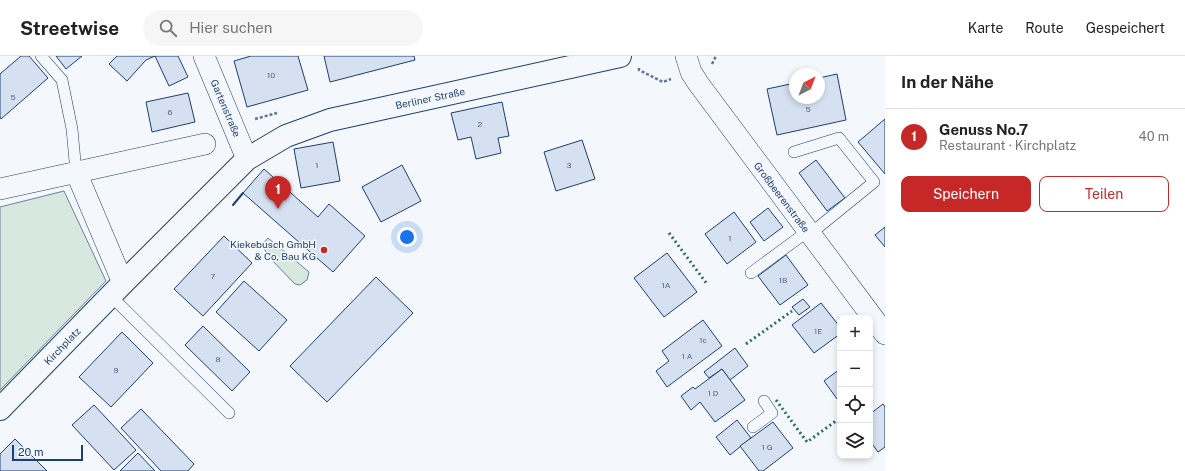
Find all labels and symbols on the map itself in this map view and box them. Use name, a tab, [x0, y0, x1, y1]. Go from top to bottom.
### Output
north arrow	[789, 68, 825, 104]
house number: 10	[267, 70, 275, 80]
street label: Gartenstraße	[208, 77, 244, 139]
street label: Berliner Straße	[394, 85, 466, 111]
house number: 5	[10, 92, 16, 102]
house number: 5	[805, 104, 811, 114]
house number: 6	[168, 107, 173, 117]
house number: 2	[478, 119, 483, 129]
street label: Großbeerenstraße	[752, 159, 813, 235]
house number: 1	[315, 160, 319, 170]
house number: 3	[566, 160, 572, 170]
pin: 1	[265, 176, 291, 209]
your location	[397, 227, 417, 247]
house number: 1	[728, 233, 732, 243]
place label: Kiekebusch GmbH & Co, Bau KG	[230, 238, 316, 262]
marker: Kiekebusch GmbH & Co, Bau KG	[319, 245, 329, 255]
house number: 7	[211, 271, 216, 281]
house number: 1B	[779, 275, 787, 285]
house number: 1A	[662, 280, 671, 290]
street label: Kirchplatz	[41, 325, 83, 367]
house number: 1E	[814, 326, 822, 336]
house number: 1c	[699, 335, 707, 345]
house number: 1 A	[682, 351, 693, 361]
house number: 8	[215, 354, 221, 364]
house number: 9	[114, 365, 119, 375]
house number: 1 D	[708, 388, 719, 398]
house number: 1 G	[761, 442, 773, 452]
scale bar	[12, 443, 83, 462]

